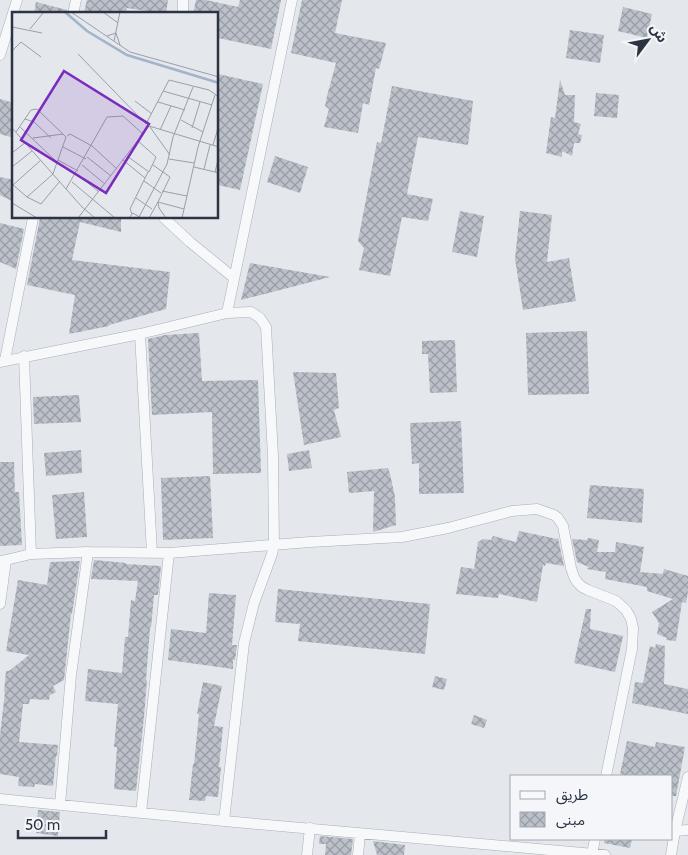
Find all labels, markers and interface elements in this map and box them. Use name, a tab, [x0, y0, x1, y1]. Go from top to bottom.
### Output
inset map	[12, 12, 219, 219]
north arrow	[623, 15, 673, 65]
text: ش	[646, 20, 672, 46]
legend	[510, 775, 673, 840]
text: طريق	[556, 786, 588, 805]
scale bar	[18, 808, 105, 840]
text: مبنى	[556, 811, 585, 829]
text: 50 m	[25, 816, 60, 834]

